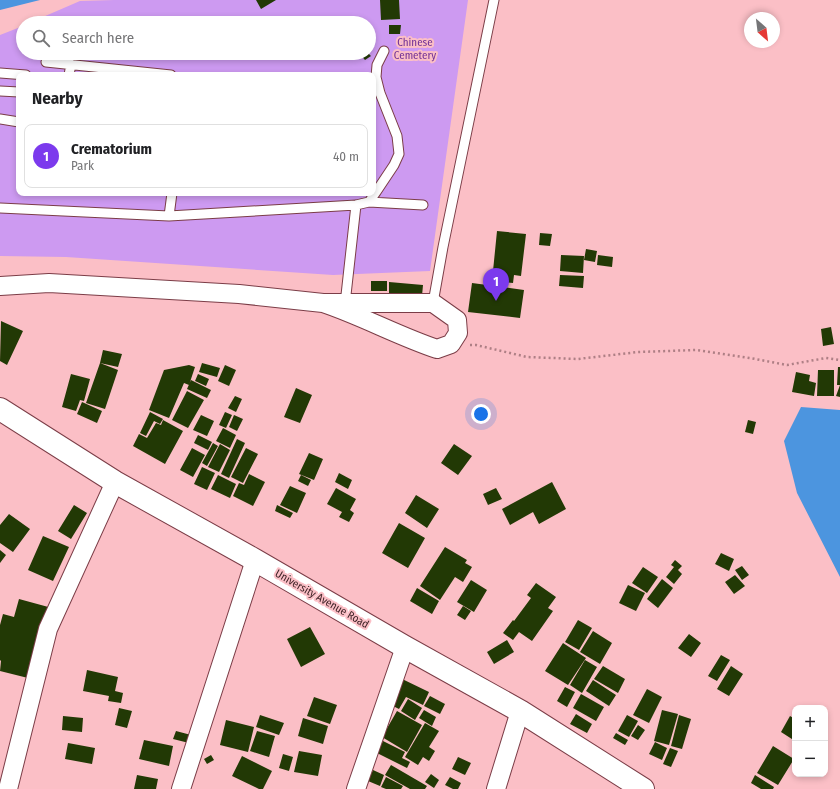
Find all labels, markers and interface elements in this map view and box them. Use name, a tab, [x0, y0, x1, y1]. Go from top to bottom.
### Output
north arrow	[744, 12, 780, 48]
search box	[16, 16, 376, 60]
icon: search	[30, 27, 52, 49]
text: Search here	[62, 29, 134, 47]
park label: Chinese Cemetery	[394, 36, 436, 62]
text: Nearby	[32, 88, 83, 109]
text: Crematorium	[71, 140, 152, 158]
text: 1	[43, 149, 49, 164]
text: 40 m	[333, 149, 359, 164]
text: Park	[71, 158, 94, 173]
pin: 1	[483, 268, 509, 301]
your location	[471, 404, 491, 424]
street label: University Avenue Road	[273, 567, 371, 631]
map controls	[792, 705, 828, 777]
button: +	[792, 705, 828, 741]
button: −	[792, 741, 828, 777]

